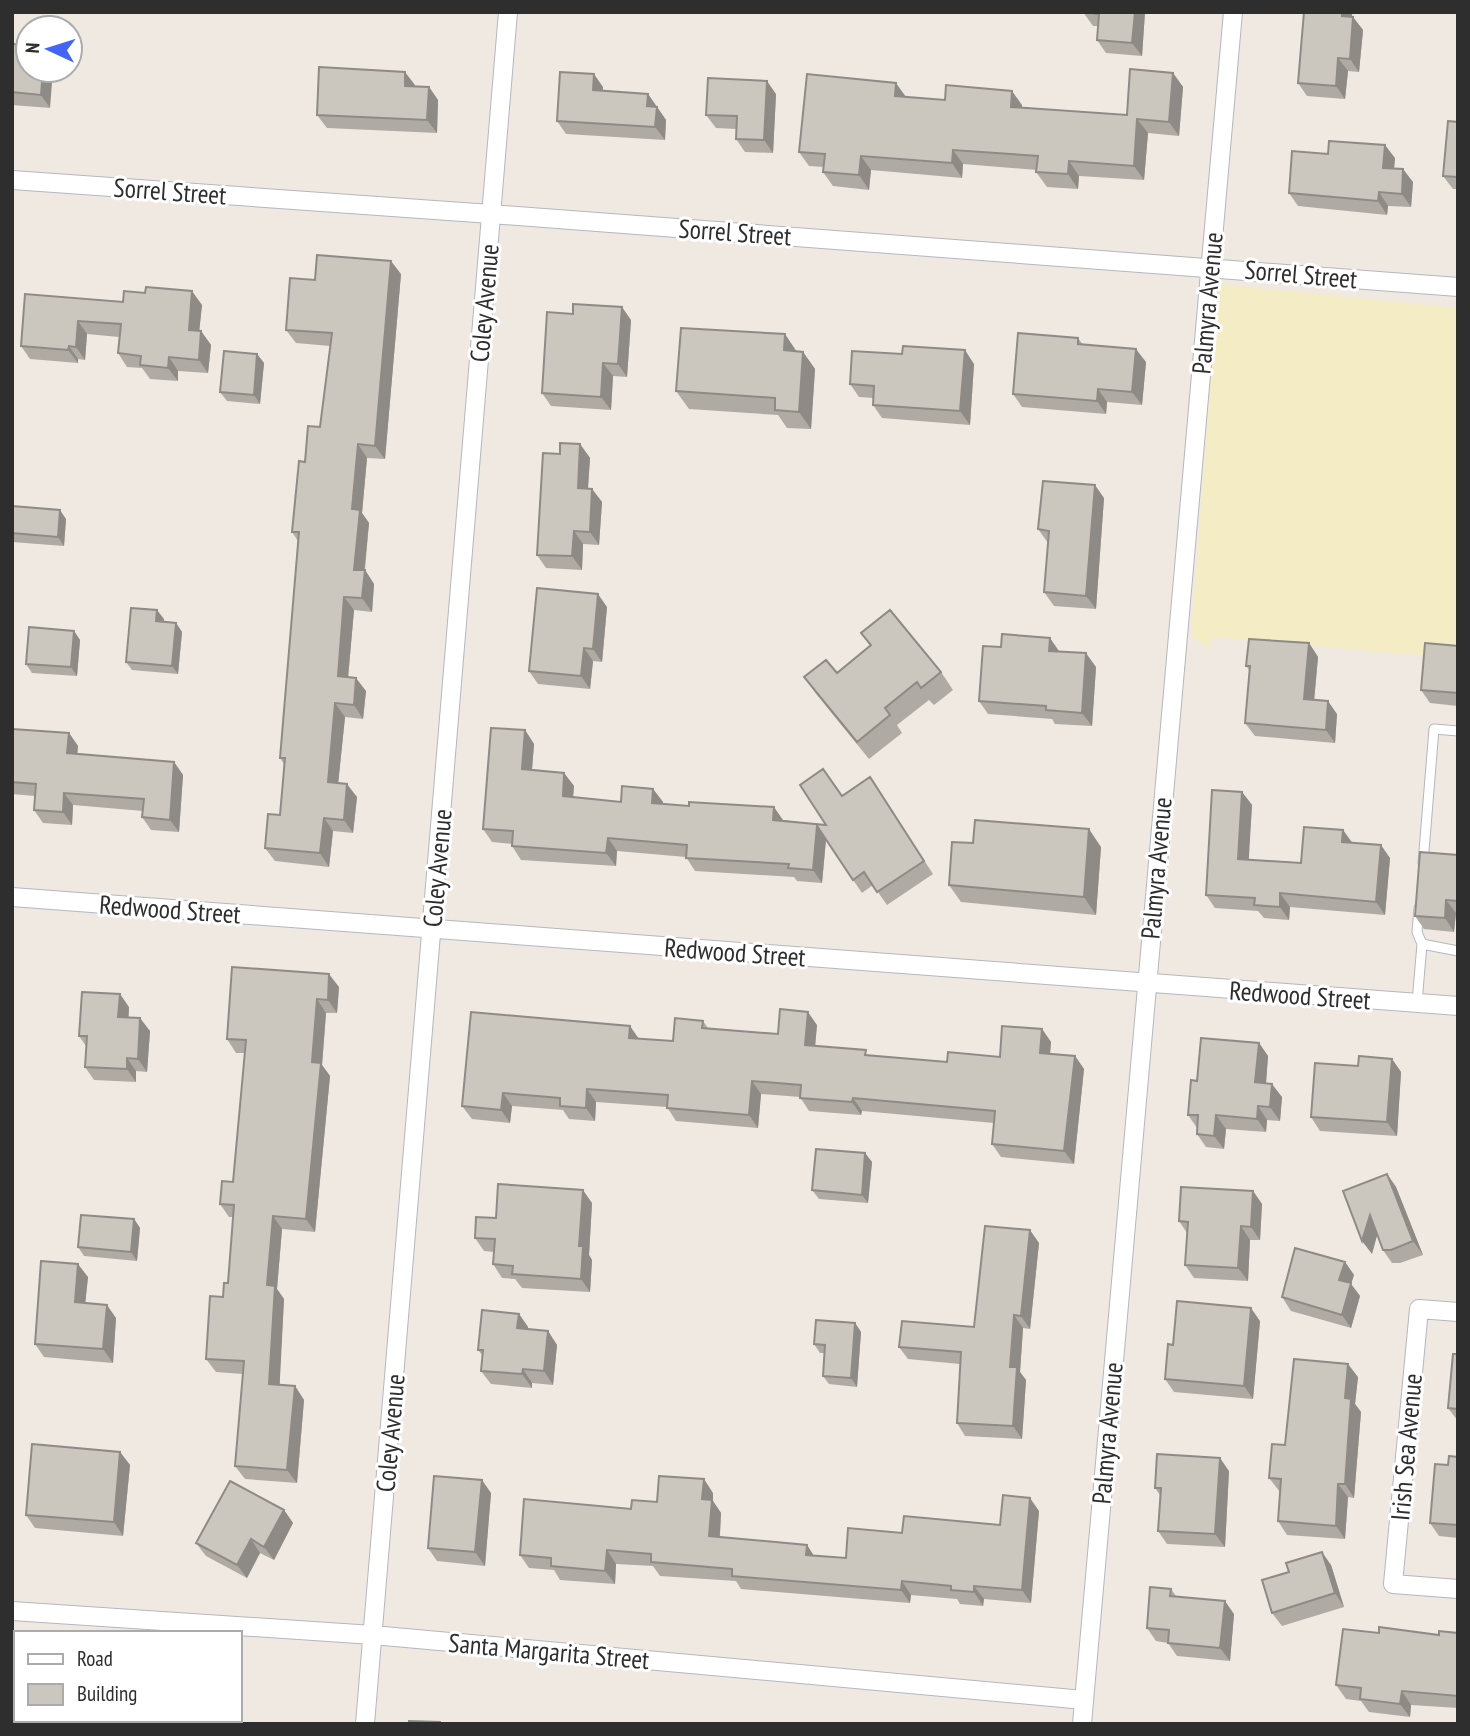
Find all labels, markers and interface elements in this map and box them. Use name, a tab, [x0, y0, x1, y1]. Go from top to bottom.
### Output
north arrow	[14, 14, 84, 84]
text: N	[20, 42, 44, 54]
street label: Sorrel Street	[113, 171, 227, 211]
street label: Sorrel Street	[678, 212, 792, 252]
street label: Palmyra Avenue	[1184, 231, 1230, 375]
street label: Coley Avenue	[462, 243, 506, 363]
street label: Sorrel Street	[1243, 253, 1359, 295]
street label: Palmyra Avenue	[1133, 796, 1179, 940]
street label: Coley Avenue	[415, 808, 459, 928]
street label: Redwood Street	[98, 888, 242, 930]
street label: Redwood Street	[663, 931, 807, 973]
street label: Redwood Street	[1228, 974, 1372, 1016]
street label: Palmyra Avenue	[1084, 1361, 1130, 1505]
street label: Irish Sea Avenue	[1383, 1372, 1429, 1522]
street label: Coley Avenue	[368, 1373, 412, 1493]
street label: Santa Margarita Street	[447, 1626, 651, 1676]
legend	[14, 1631, 242, 1722]
text: Road	[77, 1645, 113, 1672]
text: Building	[77, 1680, 137, 1707]

